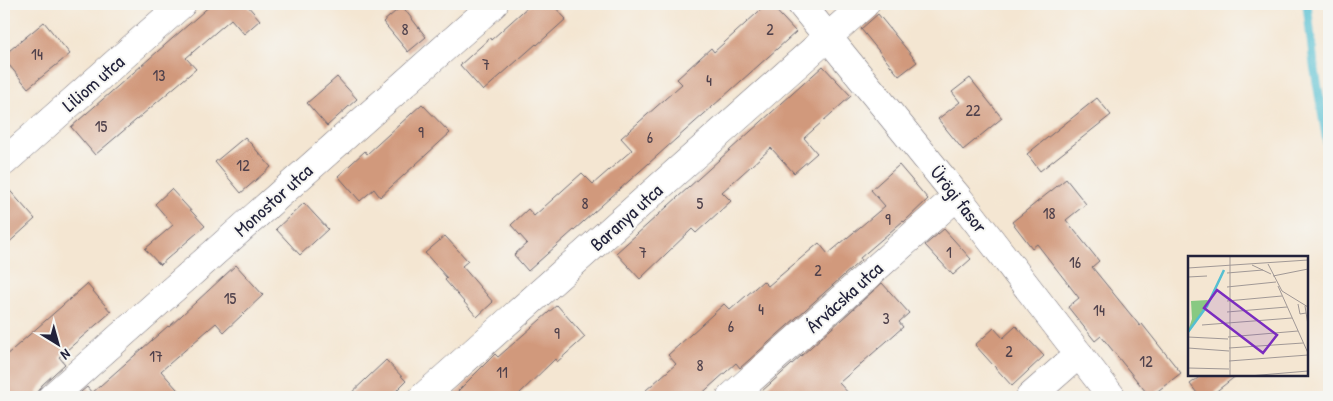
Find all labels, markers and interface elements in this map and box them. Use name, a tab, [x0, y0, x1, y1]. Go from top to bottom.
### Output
house number: 8	[402, 18, 409, 40]
house number: 2	[766, 18, 774, 40]
house number: 14	[31, 43, 43, 65]
street label: Liliom utca	[56, 48, 130, 117]
house number: 7	[482, 53, 490, 75]
house number: 13	[153, 64, 165, 86]
house number: 4	[706, 69, 712, 91]
house number: 22	[966, 99, 981, 121]
house number: 15	[95, 115, 108, 137]
house number: 9	[418, 121, 424, 143]
house number: 6	[647, 126, 653, 148]
house number: 12	[236, 154, 250, 176]
street label: Monostor utca	[228, 157, 318, 242]
street label: Ürögi fasor	[924, 160, 994, 239]
street label: Baranya utca	[584, 177, 668, 257]
house number: 8	[582, 192, 589, 214]
house number: 5	[697, 192, 704, 214]
house number: 18	[1043, 202, 1055, 224]
house number: 9	[885, 208, 891, 230]
house number: 7	[639, 241, 647, 263]
house number: 1	[946, 241, 952, 263]
house number: 16	[1069, 251, 1081, 273]
street label: Árvácska utca	[800, 255, 888, 338]
inset map	[1188, 256, 1308, 376]
house number: 2	[814, 259, 822, 281]
house number: 15	[224, 287, 237, 309]
house number: 4	[758, 298, 764, 320]
house number: 14	[1093, 299, 1105, 321]
house number: 3	[882, 307, 890, 329]
house number: 6	[728, 315, 734, 337]
north arrow	[32, 318, 82, 368]
house number: 9	[554, 322, 560, 344]
house number: 2	[1005, 340, 1013, 362]
text: N	[57, 345, 75, 365]
house number: 17	[149, 345, 163, 367]
house number: 12	[1139, 350, 1153, 372]
house number: 8	[697, 354, 704, 376]
house number: 11	[496, 361, 508, 383]

